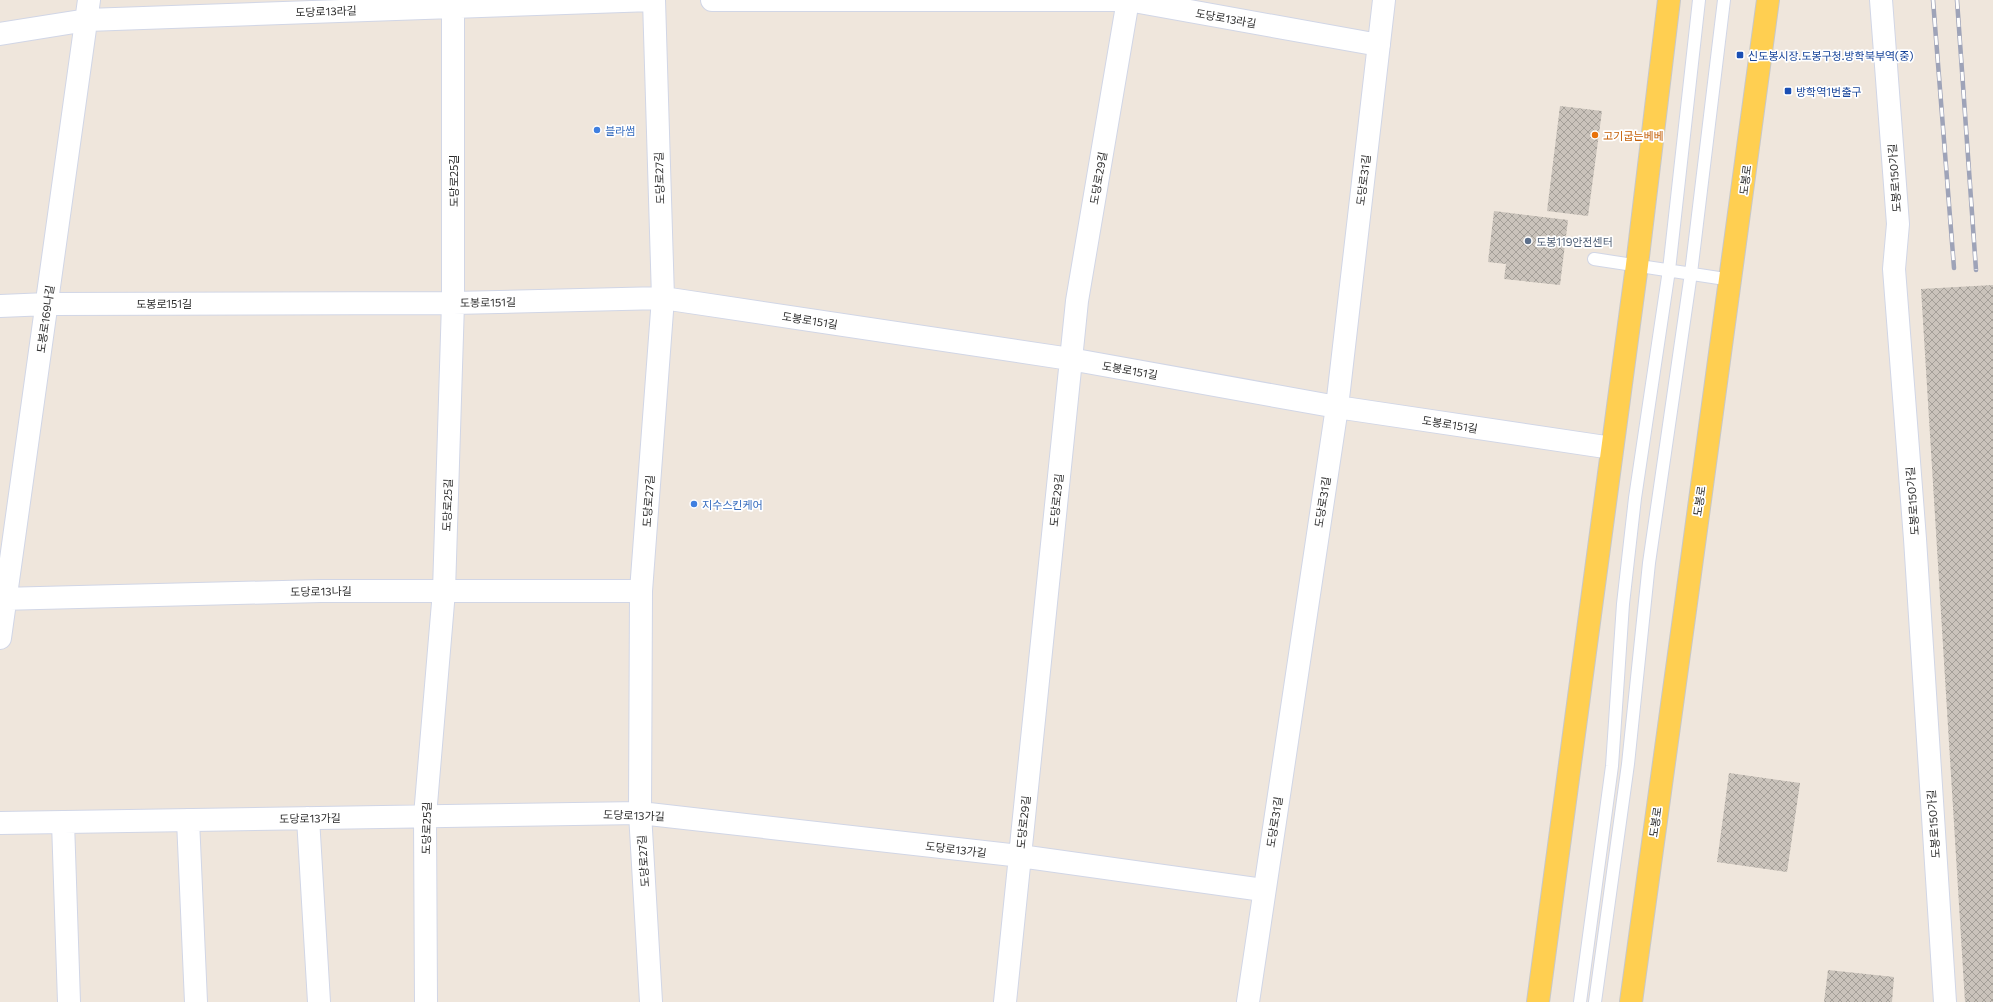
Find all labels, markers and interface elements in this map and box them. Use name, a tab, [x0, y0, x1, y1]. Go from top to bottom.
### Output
street label: 도당로13라길	[295, 3, 357, 19]
street label: 도당로13라길	[1195, 6, 1257, 30]
place label: 신도봉시장.도봉구청.방학북부역(중)	[1748, 49, 1913, 62]
marker: 신도봉시장.도봉구청.방학북부역(중)	[1735, 50, 1745, 60]
place label: 방학역1번출구	[1796, 85, 1861, 98]
marker: 방학역1번출구	[1783, 86, 1793, 96]
place label: 블라썸	[605, 124, 635, 137]
marker: 블라썸	[592, 125, 602, 135]
place label: 고기굽는베베	[1603, 129, 1664, 142]
marker: 고기굽는베베	[1590, 130, 1600, 140]
street label: 도봉로150가길	[1885, 143, 1903, 213]
street label: 도당로29길	[1087, 151, 1109, 205]
street label: 도당로27길	[652, 152, 666, 204]
street label: 도당로31길	[1353, 154, 1373, 206]
street label: 도당로25길	[447, 155, 460, 207]
street label: 도봉로	[1737, 164, 1753, 196]
place label: 도봉119안전센터	[1536, 235, 1613, 248]
marker: 도봉119안전센터	[1523, 236, 1533, 246]
street label: 도봉로169나길	[34, 284, 56, 354]
street label: 도봉로151길	[460, 295, 516, 309]
street label: 도봉로151길	[136, 297, 192, 310]
street label: 도봉로151길	[781, 309, 839, 331]
street label: 도봉로151길	[1101, 359, 1159, 381]
street label: 도봉로151길	[1421, 413, 1479, 435]
street label: 도봉로150가길	[1903, 466, 1921, 536]
street label: 도당로29길	[1047, 473, 1065, 527]
street label: 도당로27길	[640, 474, 656, 528]
street label: 도당로31길	[1312, 476, 1332, 528]
street label: 도당로25길	[440, 478, 454, 532]
street label: 도봉로	[1690, 485, 1708, 517]
place label: 지수스킨케어	[702, 498, 763, 511]
marker: 지수스킨케어	[689, 499, 699, 509]
street label: 도당로13나길	[290, 584, 352, 598]
street label: 도봉로150가길	[1924, 789, 1942, 859]
street label: 도당로29길	[1014, 795, 1032, 849]
street label: 도당로31길	[1264, 796, 1284, 848]
street label: 도당로25길	[419, 801, 433, 855]
street label: 도봉로	[1646, 806, 1664, 838]
street label: 도당로13가길	[603, 807, 665, 823]
street label: 도당로13가길	[279, 811, 341, 825]
street label: 도당로27길	[635, 834, 651, 888]
street label: 도당로13가길	[925, 839, 987, 859]

